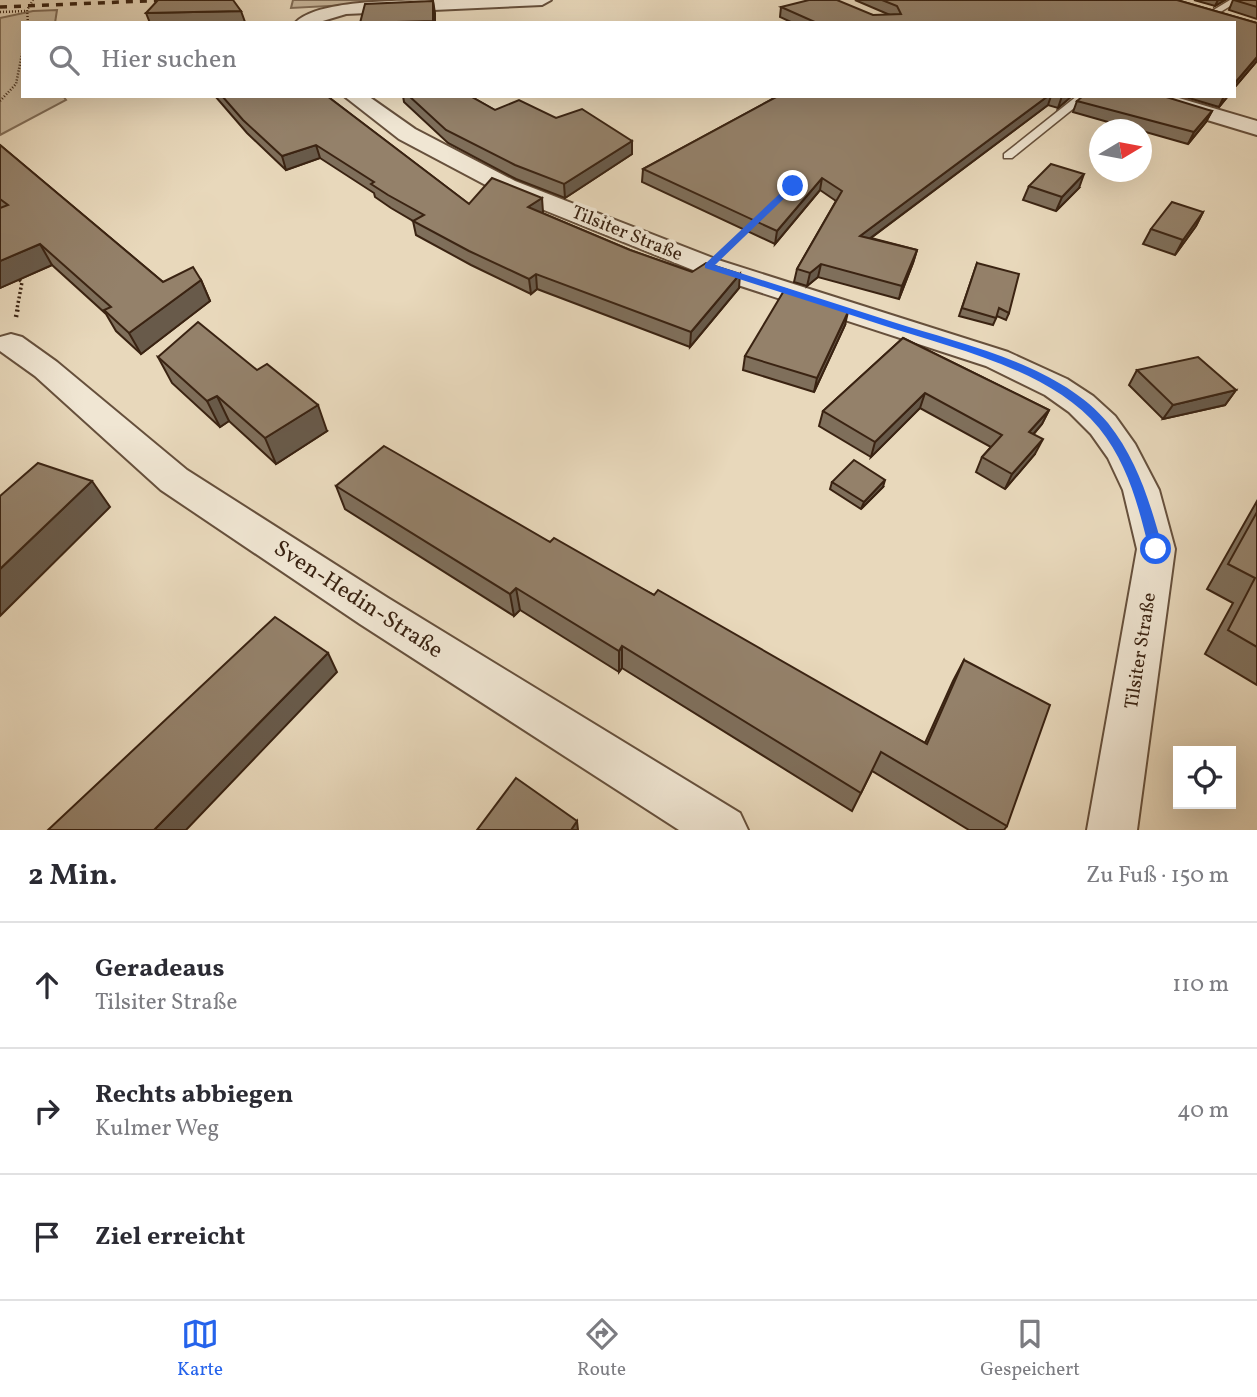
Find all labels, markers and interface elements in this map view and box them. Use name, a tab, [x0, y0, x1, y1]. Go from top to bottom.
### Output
search box	[21, 21, 1236, 98]
icon: search	[45, 41, 83, 79]
text: Hier suchen	[101, 42, 237, 78]
north arrow	[1089, 119, 1152, 182]
route end	[777, 170, 808, 201]
street label: Tilsiter Straße	[568, 200, 686, 268]
street label: Sven-Hedin-Straße	[267, 533, 449, 667]
route start	[1140, 533, 1171, 564]
street label: Tilsiter Straße	[1119, 591, 1163, 711]
map controls	[1173, 746, 1236, 809]
button: locate	[1173, 746, 1236, 809]
text: 2 Min.	[28, 855, 117, 897]
text: Zu Fuß · 150 m	[1086, 860, 1229, 892]
text: Geradeaus	[95, 951, 224, 987]
icon: ahead	[28, 966, 66, 1004]
text: 110 m	[1172, 969, 1229, 1001]
text: Tilsiter Straße	[95, 987, 237, 1019]
text: Rechts abbiegen	[95, 1077, 293, 1113]
icon: right	[28, 1092, 66, 1130]
text: 40 m	[1177, 1095, 1229, 1127]
text: Kulmer Weg	[95, 1113, 219, 1145]
icon: arrive	[28, 1218, 66, 1256]
text: Ziel erreicht	[95, 1219, 245, 1255]
tab: Karte	[177, 1315, 223, 1383]
tab: Route	[577, 1315, 626, 1383]
tab: Gespeichert	[980, 1315, 1080, 1383]

